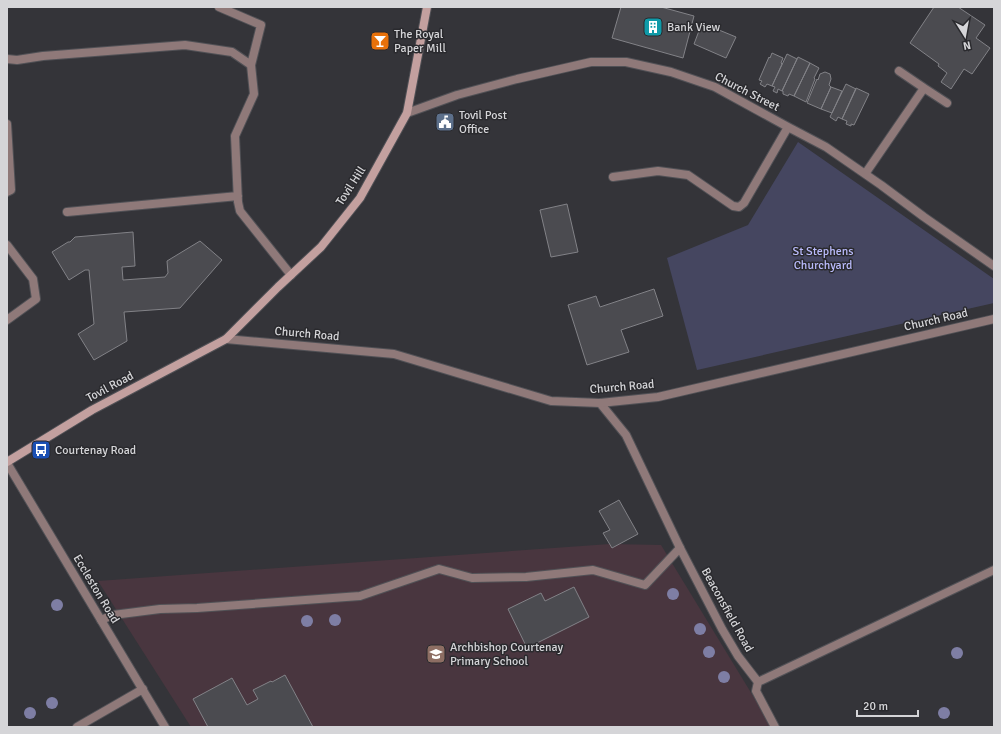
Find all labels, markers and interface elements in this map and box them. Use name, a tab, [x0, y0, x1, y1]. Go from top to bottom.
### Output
building icon: Bank View	[642, 16, 664, 38]
north arrow	[945, 16, 985, 56]
place label: Bank View	[667, 20, 721, 35]
place label: The Royal Paper Mill	[394, 27, 446, 56]
bar icon: The Royal Paper Mill	[369, 30, 391, 52]
text: N	[962, 38, 972, 52]
street label: Church Street	[712, 69, 782, 115]
place label: Tovil Post Office	[459, 108, 507, 137]
public building icon: Tovil Post Office	[434, 111, 456, 133]
street label: Tovil Hill	[333, 163, 370, 209]
park label: St Stephens Churchyard	[793, 244, 853, 273]
street label: Church Road	[903, 305, 969, 335]
street label: Church Road	[274, 324, 340, 344]
street label: Tovil Road	[84, 368, 136, 406]
street label: Church Road	[589, 377, 655, 397]
bus stop icon: Courtenay Road	[30, 439, 52, 461]
place label: Courtenay Road	[55, 443, 136, 458]
street label: Eccleston Road	[70, 552, 122, 626]
street label: Beaconsfield Road	[698, 565, 756, 655]
place label: Archbishop Courtenay Primary School	[450, 640, 564, 669]
school or university icon: Archbishop Courtenay Primary School	[425, 643, 447, 665]
scale bar	[857, 692, 918, 718]
text: 20 m	[863, 699, 888, 714]

